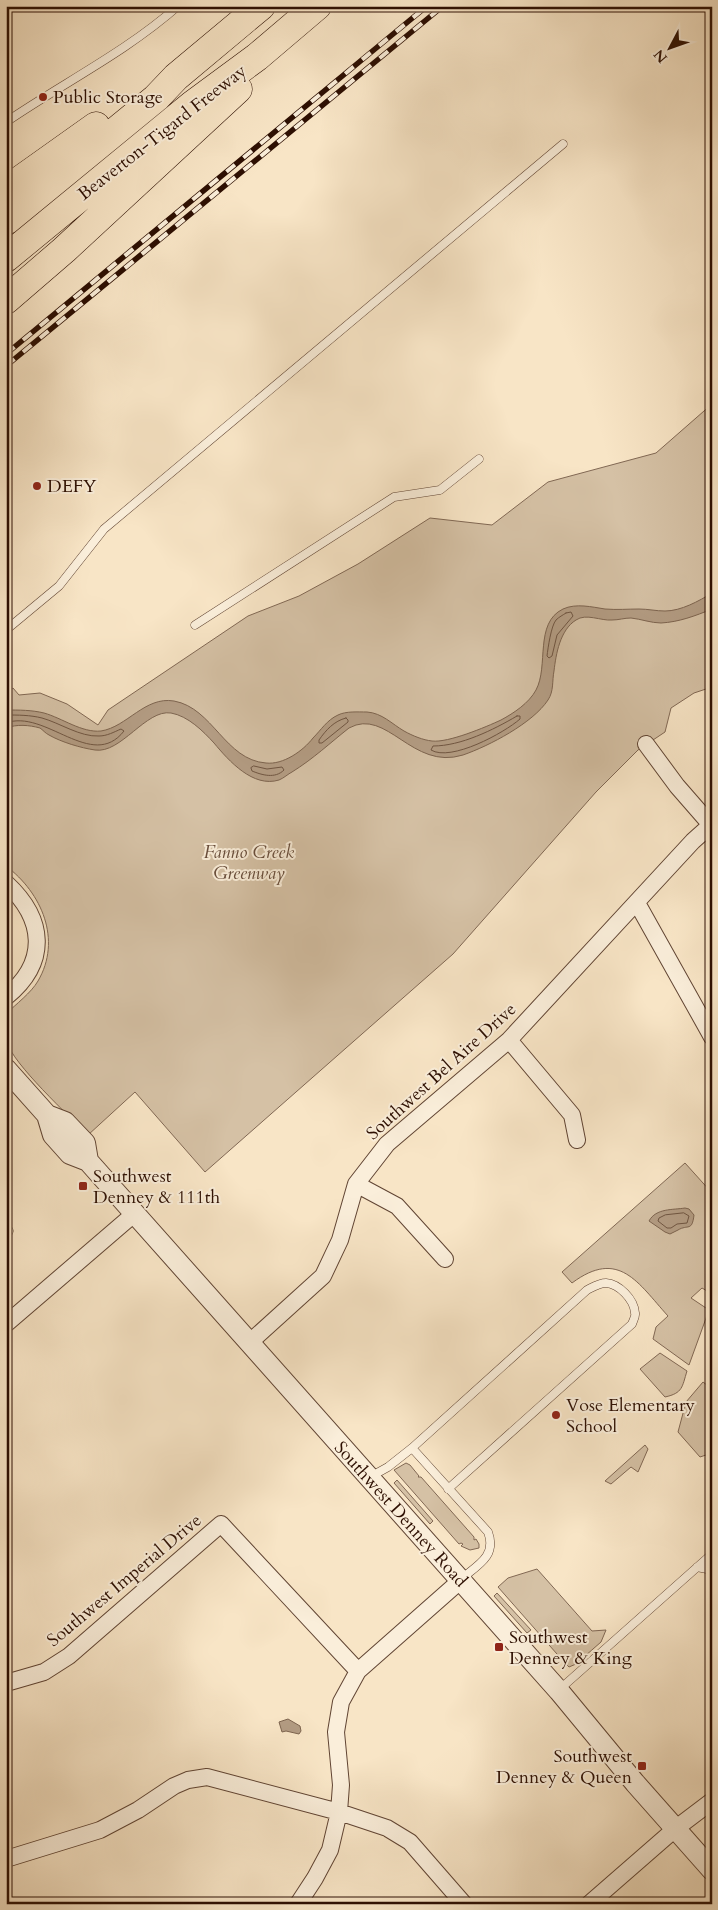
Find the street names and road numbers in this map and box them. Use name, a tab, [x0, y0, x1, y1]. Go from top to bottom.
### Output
street label: Beaverton-Tigard Freeway	[73, 58, 252, 206]
street label: Southwest Bel Aire Drive	[361, 997, 522, 1146]
street label: Southwest Denney Road	[328, 1436, 473, 1593]
street label: Southwest Imperial Drive	[42, 1508, 207, 1653]

